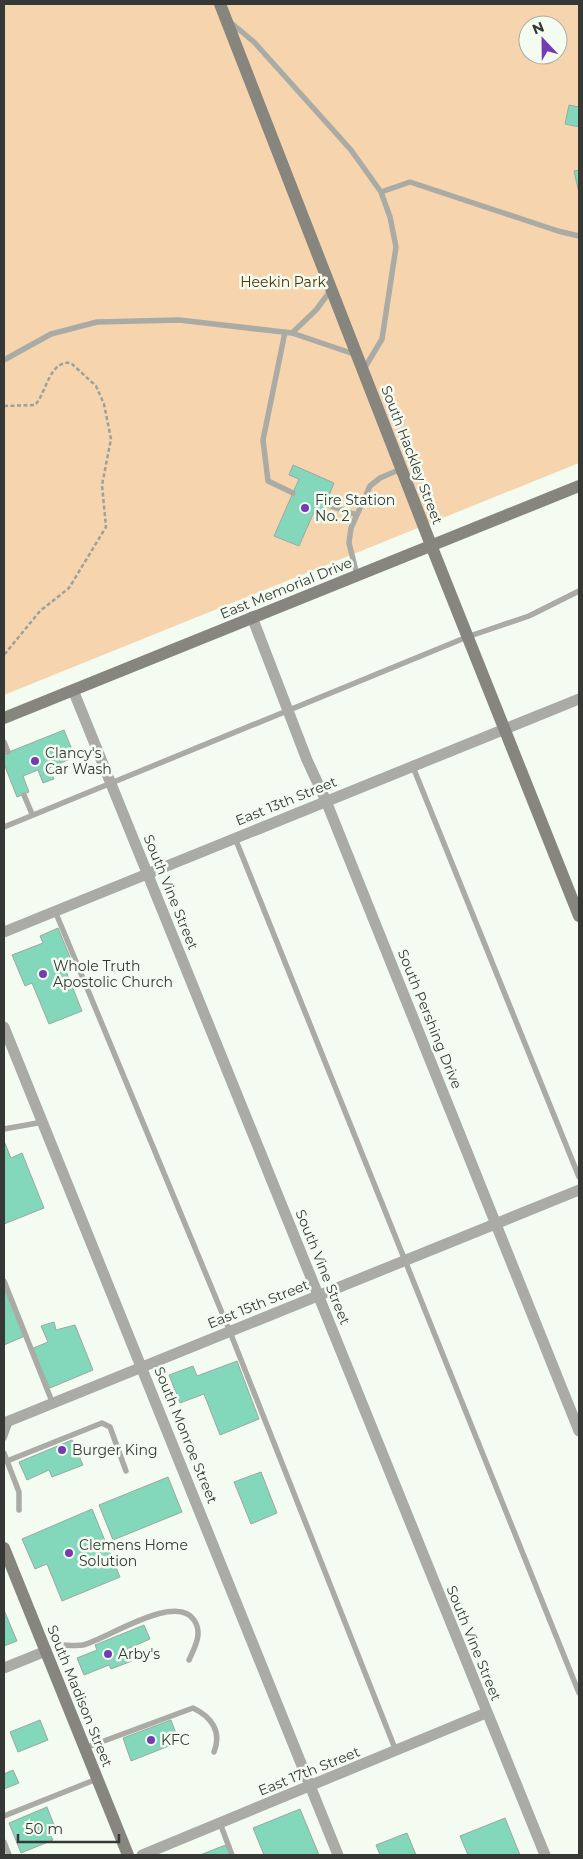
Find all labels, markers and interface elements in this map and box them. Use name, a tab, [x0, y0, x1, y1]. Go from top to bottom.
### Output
north arrow	[518, 15, 568, 65]
text: N	[530, 17, 547, 38]
park label: Heekin Park	[240, 273, 326, 291]
street label: South Hackley Street	[377, 383, 447, 527]
place label: Fire Station No. 2	[315, 491, 395, 525]
marker: Fire Station No. 2	[299, 502, 311, 514]
street label: East Memorial Drive	[217, 553, 355, 623]
place label: Clancy's Car Wash	[45, 744, 112, 778]
marker: Clancy's Car Wash	[29, 755, 41, 767]
street label: East 13th Street	[233, 772, 340, 830]
street label: South Vine Street	[140, 832, 202, 953]
street label: South Pershing Drive	[394, 947, 466, 1091]
place label: Whole Truth Apostolic Church	[53, 957, 173, 991]
marker: Whole Truth Apostolic Church	[37, 968, 49, 980]
street label: South Vine Street	[292, 1207, 354, 1328]
street label: East 15th Street	[205, 1275, 312, 1333]
street label: South Monroe Street	[150, 1364, 222, 1506]
place label: Burger King	[72, 1441, 158, 1459]
marker: Burger King	[56, 1444, 68, 1456]
place label: Clemens Home Solution	[79, 1536, 188, 1570]
marker: Clemens Home Solution	[63, 1547, 75, 1559]
street label: South Vine Street	[443, 1583, 505, 1704]
street label: South Madison Street	[43, 1622, 117, 1770]
place label: Arby's	[118, 1645, 160, 1663]
marker: Arby's	[102, 1648, 114, 1660]
place label: KFC	[161, 1731, 190, 1749]
marker: KFC	[145, 1734, 157, 1746]
street label: East 17th Street	[256, 1742, 363, 1800]
scale bar	[18, 1812, 119, 1844]
text: 50 m	[25, 1819, 63, 1838]

